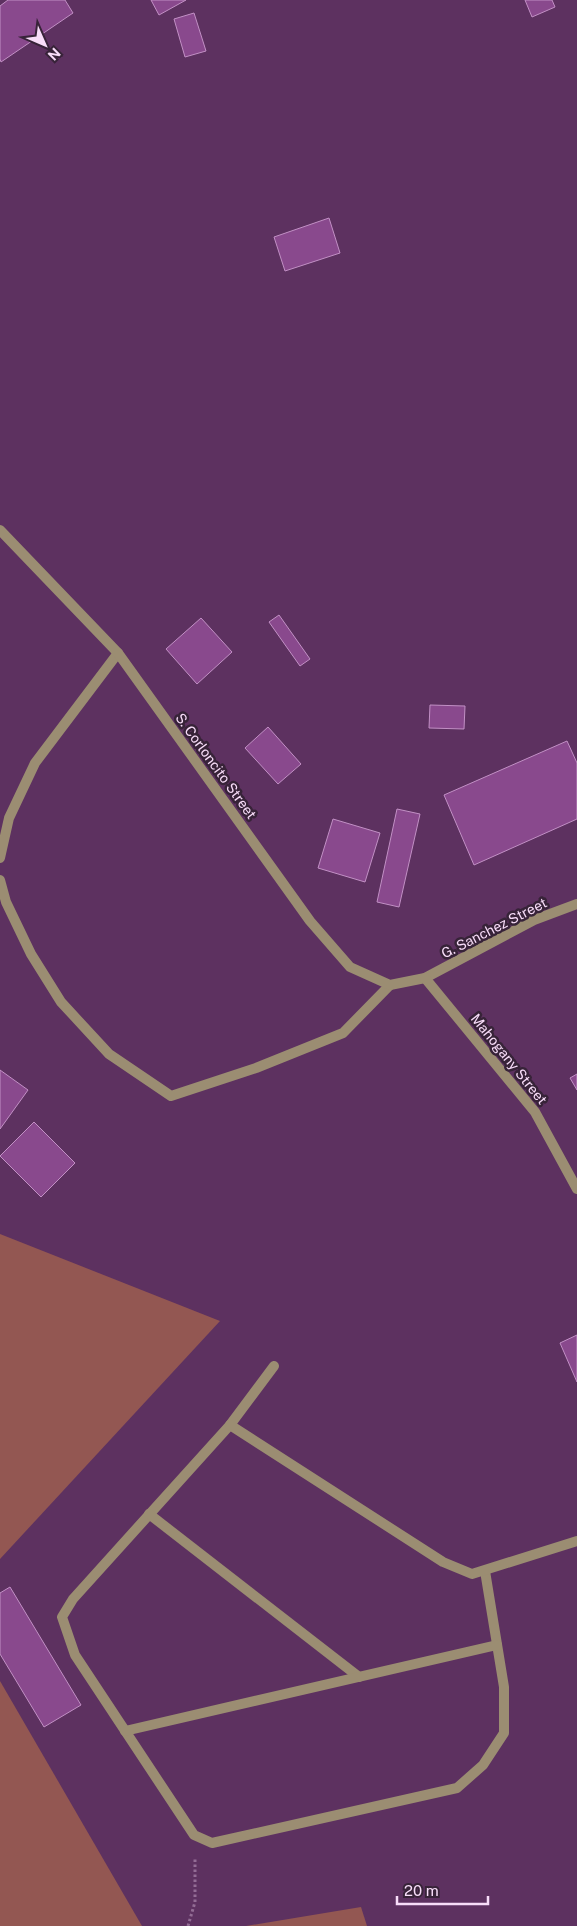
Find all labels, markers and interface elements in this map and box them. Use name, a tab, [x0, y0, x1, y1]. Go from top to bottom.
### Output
north arrow	[20, 20, 70, 70]
text: N	[45, 45, 64, 64]
street label: S. Corloncito Street	[172, 710, 260, 822]
street label: G. Sanchez Street	[439, 894, 549, 962]
street label: Mahogany Street	[468, 1010, 550, 1108]
scale bar	[397, 1874, 488, 1906]
text: 20 m	[404, 1882, 439, 1899]

